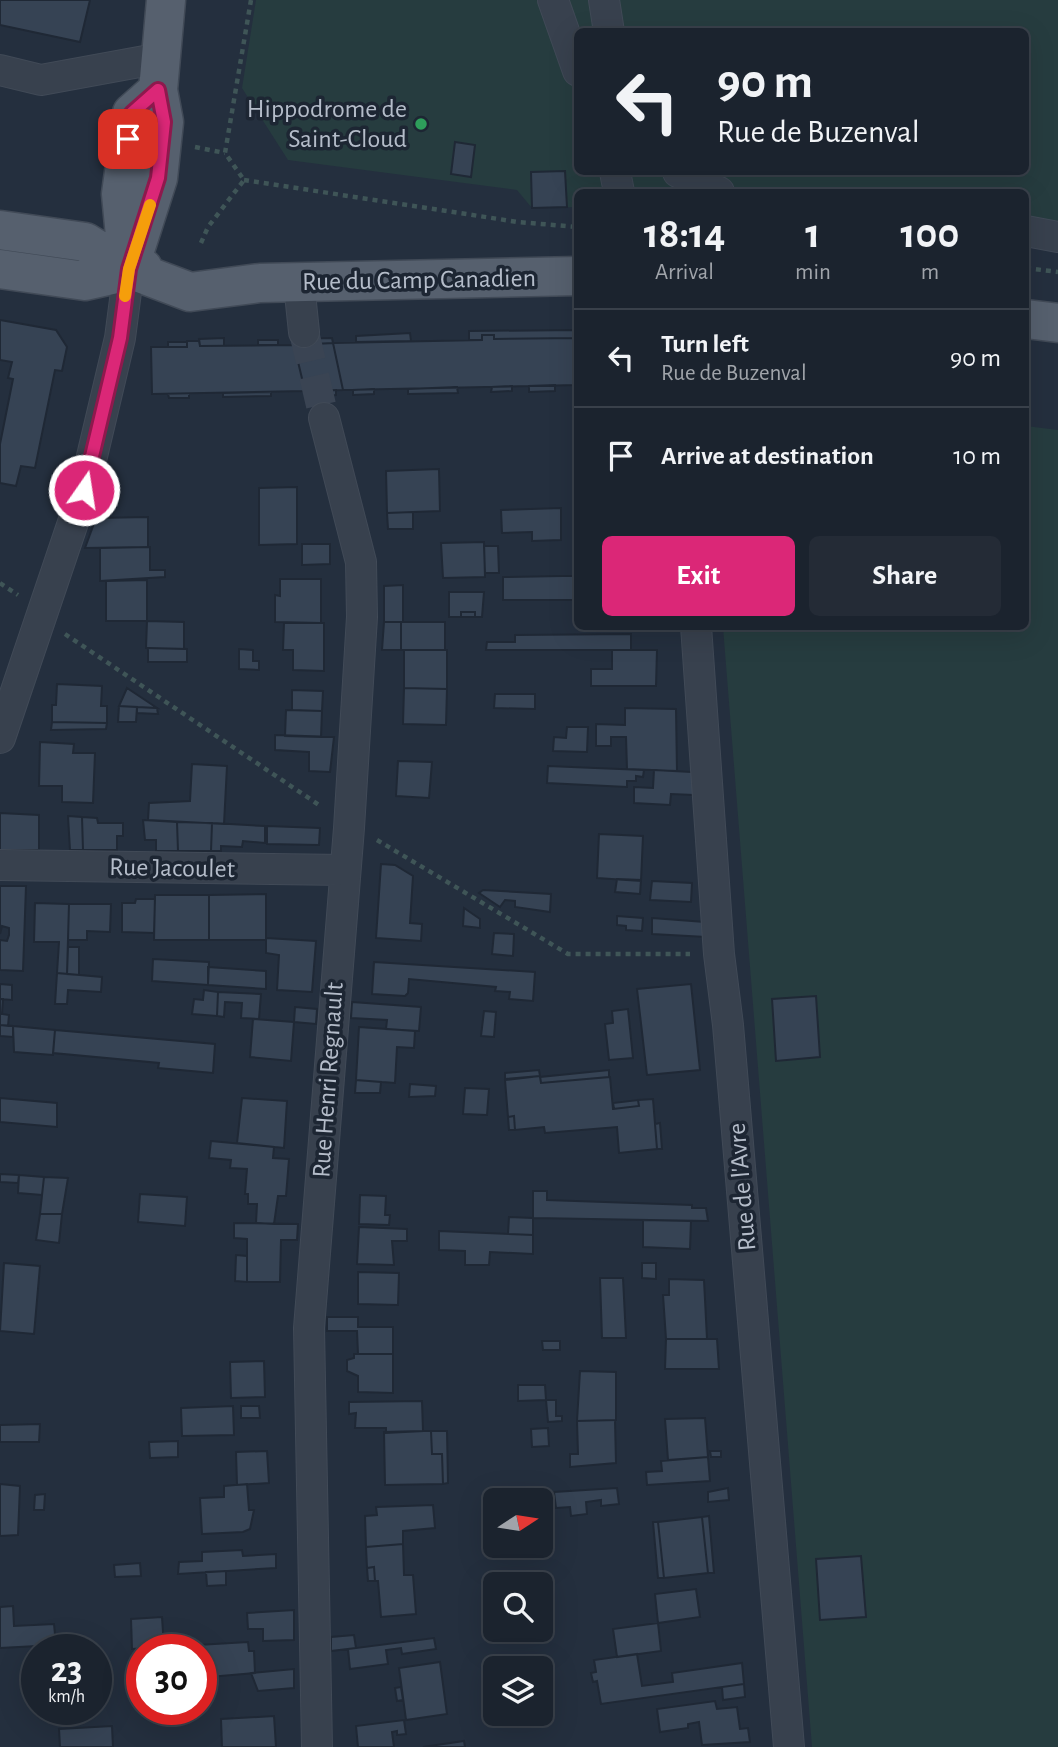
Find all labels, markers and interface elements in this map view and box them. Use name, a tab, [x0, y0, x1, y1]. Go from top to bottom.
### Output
icon: left	[602, 56, 693, 147]
text: 90 m	[717, 58, 813, 107]
place label: Hippodrome de Saint-Cloud	[247, 96, 407, 152]
pin	[98, 109, 158, 169]
marker: Hippodrome de Saint-Cloud	[413, 116, 429, 132]
text: Rue de Buzenval	[717, 116, 920, 148]
icon: arrive	[109, 120, 147, 158]
text: 18:14	[644, 213, 725, 255]
text: 1	[805, 213, 820, 255]
text: 100	[900, 213, 959, 255]
text: Arrival	[655, 261, 714, 284]
text: min	[795, 261, 831, 284]
text: m	[921, 261, 939, 284]
street label: Rue du Camp Canadien	[302, 265, 536, 295]
text: Turn left	[661, 331, 749, 357]
icon: left	[602, 339, 640, 377]
text: 90 m	[950, 345, 1001, 371]
text: Rue de Buzenval	[661, 362, 807, 385]
icon: arrive	[602, 437, 640, 475]
text: Arrive at destination	[661, 443, 874, 469]
text: 10 m	[953, 443, 1001, 469]
position arrow	[47, 453, 121, 527]
button: Exit	[602, 536, 795, 616]
button: Share	[809, 536, 1001, 616]
street label: Rue Jacoulet	[109, 854, 235, 882]
street label: Rue Henri Regnault	[308, 981, 348, 1179]
street label: Rue de l'Avre	[723, 1122, 761, 1252]
north arrow	[483, 1488, 553, 1558]
map controls	[483, 1488, 553, 1726]
button: search	[483, 1572, 553, 1642]
speed limit sign: 30	[126, 1634, 217, 1725]
text: 23	[51, 1653, 82, 1688]
button: layers	[483, 1656, 553, 1726]
text: km/h	[48, 1688, 85, 1706]

